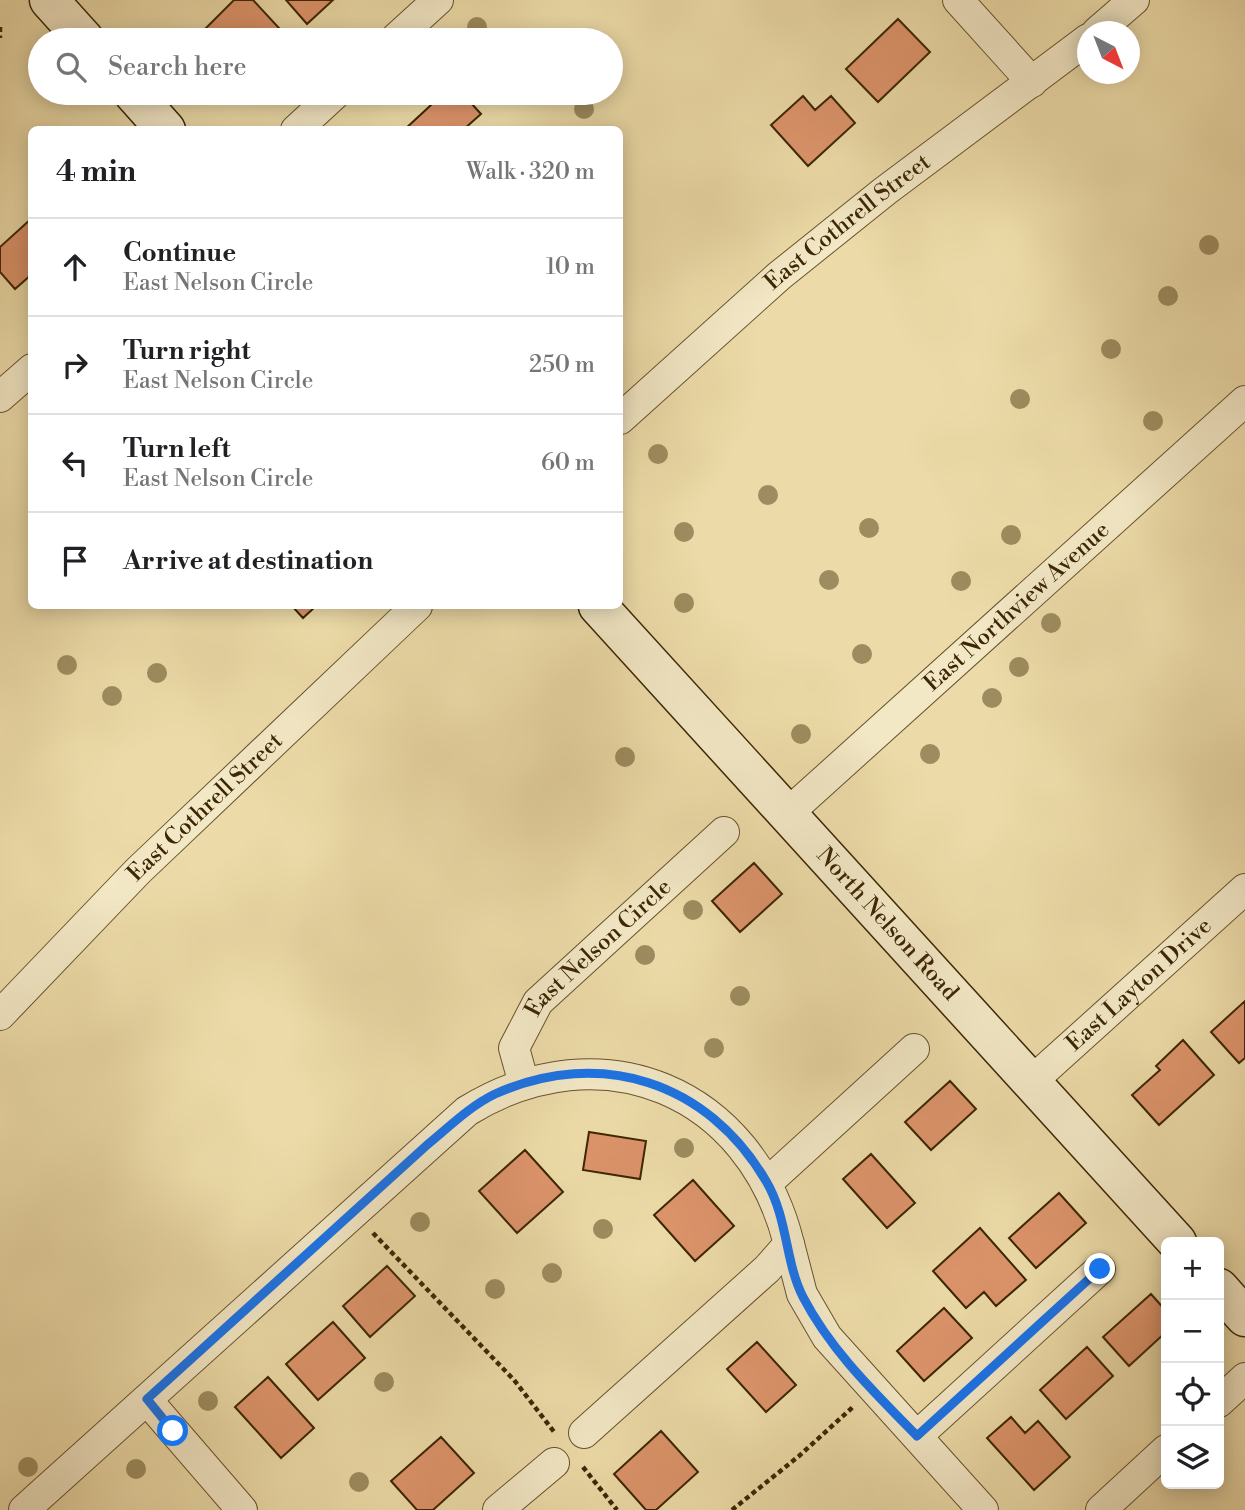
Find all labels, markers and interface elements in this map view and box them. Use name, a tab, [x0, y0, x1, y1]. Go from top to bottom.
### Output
north arrow	[1077, 21, 1140, 84]
search box	[28, 28, 623, 105]
icon: search	[52, 48, 90, 86]
text: Search here	[108, 51, 247, 83]
street label: East Cothrell Street	[759, 148, 936, 296]
text: 4 min	[56, 153, 136, 191]
text: Walk · 320 m	[466, 158, 595, 186]
text: Continue	[123, 237, 236, 269]
icon: ahead	[56, 248, 94, 286]
text: 10 m	[546, 253, 595, 281]
text: East Nelson Circle	[123, 269, 313, 297]
text: Turn right	[123, 335, 251, 367]
icon: right	[56, 346, 94, 384]
text: 250 m	[529, 351, 595, 379]
text: East Nelson Circle	[123, 367, 313, 395]
text: Turn left	[123, 433, 231, 465]
icon: left	[56, 444, 94, 482]
text: 60 m	[541, 449, 595, 477]
text: East Nelson Circle	[123, 465, 313, 493]
street label: East Northview Avenue	[918, 516, 1115, 698]
icon: arrive	[56, 542, 94, 580]
text: Arrive at destination	[123, 545, 373, 577]
street label: East Cothrell Street	[121, 727, 289, 887]
street label: North Nelson Road	[811, 842, 964, 1006]
street label: East Nelson Circle	[519, 873, 677, 1021]
street label: East Layton Drive	[1060, 912, 1218, 1057]
map controls	[1161, 1237, 1224, 1489]
button: +	[1161, 1237, 1224, 1300]
route end	[1084, 1253, 1115, 1284]
button: −	[1161, 1300, 1224, 1363]
button: locate	[1161, 1363, 1224, 1426]
route start	[157, 1415, 188, 1446]
button: layers	[1161, 1426, 1224, 1489]

